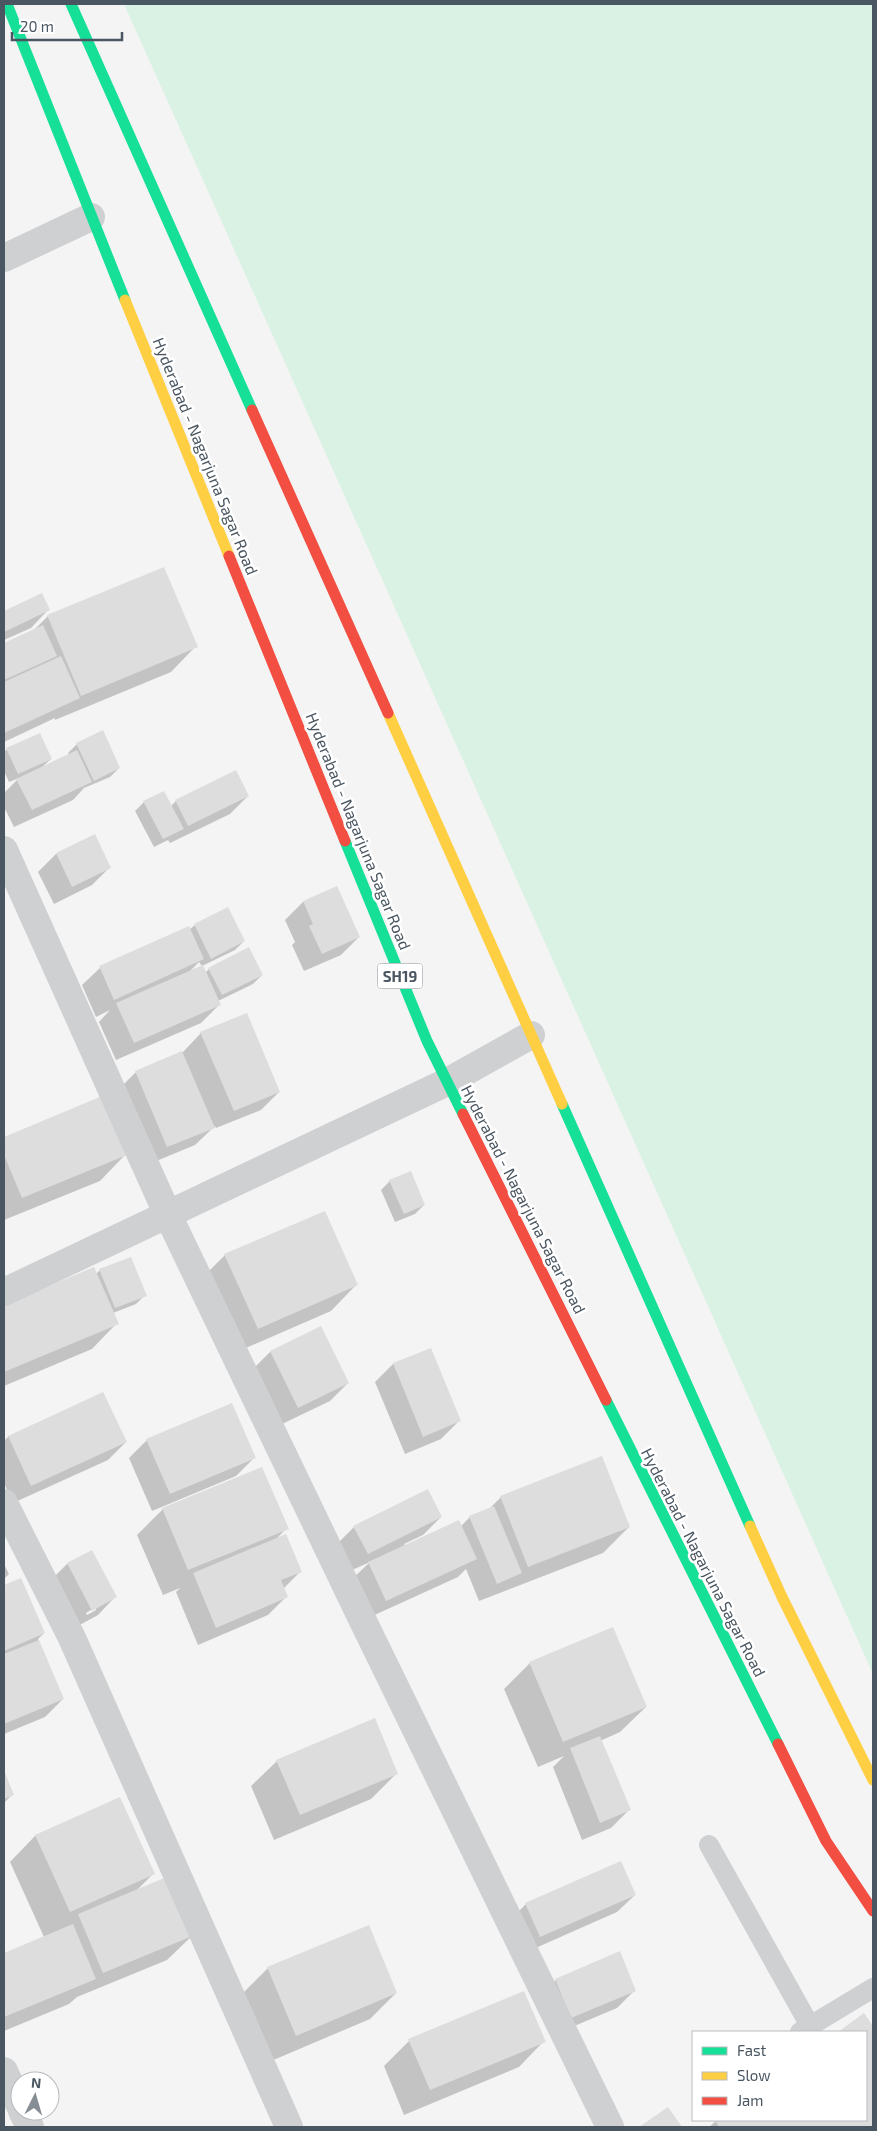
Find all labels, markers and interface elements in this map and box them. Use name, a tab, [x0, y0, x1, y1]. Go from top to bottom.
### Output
scale bar	[12, 10, 122, 42]
text: 20 m	[20, 17, 54, 35]
street label: Hyderabad - Nagarjuna Sagar Road	[149, 335, 262, 578]
street label: Hyderabad - Nagarjuna Sagar Road	[302, 710, 415, 953]
road number: SH19	[378, 964, 422, 988]
street label: Hyderabad - Nagarjuna Sagar Road	[457, 1081, 590, 1317]
street label: Hyderabad - Nagarjuna Sagar Road	[637, 1444, 770, 1680]
legend	[692, 2031, 867, 2121]
text: Fast	[737, 2041, 767, 2059]
text: Slow	[737, 2066, 771, 2084]
north arrow	[10, 2071, 60, 2121]
text: N	[30, 2074, 42, 2091]
text: Jam	[737, 2091, 763, 2109]

